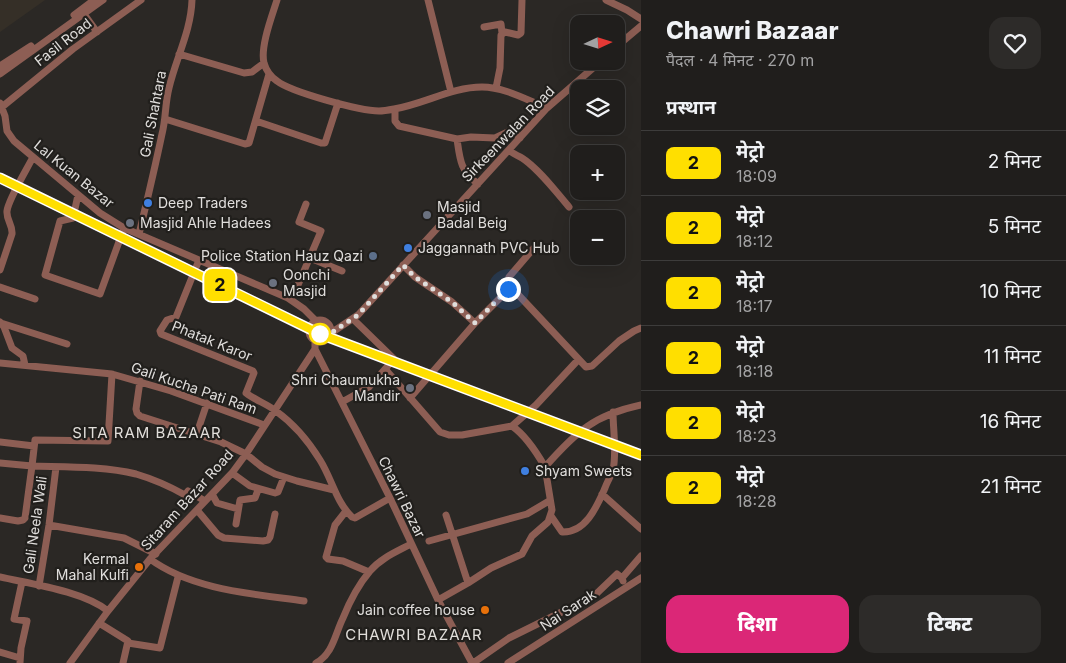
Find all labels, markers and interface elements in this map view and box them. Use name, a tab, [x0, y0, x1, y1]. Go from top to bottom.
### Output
street label: Fasil Road	[31, 14, 95, 69]
north arrow	[570, 15, 625, 70]
map controls	[570, 15, 625, 265]
text: Chawri Bazaar	[666, 16, 838, 45]
button: heart	[989, 17, 1041, 69]
text: पैदल · 4 मिनट · 270 m	[666, 50, 814, 70]
street label: Gali Shahtara	[136, 69, 169, 159]
button: layers	[570, 80, 625, 135]
street label: Sirkeenwalan Road	[458, 82, 558, 185]
text: प्रस्थान	[666, 96, 716, 119]
street label: Lal Kuan Bazar	[31, 136, 118, 211]
text: मेट्रो	[736, 140, 764, 163]
button: +	[570, 145, 625, 200]
text: 2 मिनट	[988, 150, 1041, 173]
text: 2	[688, 152, 699, 173]
text: 18:09	[736, 166, 777, 186]
place label: Deep Traders	[158, 194, 248, 211]
marker: Deep Traders	[142, 197, 154, 209]
place label: Masjid Badal Beig	[437, 198, 507, 231]
text: मेट्रो	[736, 205, 764, 228]
marker: Masjid Badal Beig	[421, 209, 433, 221]
button: −	[570, 210, 625, 265]
place label: Masjid Ahle Hadees	[140, 214, 271, 231]
text: 5 मिनट	[988, 215, 1041, 238]
marker: Masjid Ahle Hadees	[124, 217, 136, 229]
text: 2	[688, 217, 699, 238]
text: 18:12	[736, 231, 773, 251]
place label: Jaggannath PVC Hub	[418, 239, 560, 256]
marker: Jaggannath PVC Hub	[402, 242, 414, 254]
place label: Police Station Hauz Qazi	[201, 247, 363, 264]
marker: Police Station Hauz Qazi	[367, 250, 379, 262]
place label: Oonchi Masjid	[283, 266, 330, 299]
line badge: 2	[204, 269, 236, 301]
text: मेट्रो	[736, 270, 764, 293]
text: 2	[214, 274, 226, 295]
marker: Oonchi Masjid	[267, 277, 279, 289]
your location	[496, 277, 521, 302]
text: 10 मिनट	[980, 280, 1041, 303]
text: 2	[688, 282, 699, 303]
text: 18:17	[736, 296, 773, 316]
street label: Phatak Karor	[170, 317, 255, 364]
unlabelled marker	[309, 323, 331, 345]
text: मेट्रो	[736, 335, 764, 358]
text: 11 मिनट	[984, 345, 1041, 368]
text: 2	[688, 347, 699, 368]
street label: Gali Kucha Pati Ram	[129, 358, 259, 417]
text: 18:18	[736, 361, 773, 381]
place label: Shri Chaumukha Mandir	[291, 371, 400, 404]
marker: Shri Chaumukha Mandir	[404, 382, 416, 394]
text: मेट्रो	[736, 400, 764, 423]
text: 16 मिनट	[980, 410, 1041, 433]
text: 2	[688, 412, 699, 433]
district label: SITA RAM BAZAAR	[72, 423, 222, 442]
text: 18:23	[736, 426, 777, 446]
street label: Sitaram Bazar Road	[137, 446, 236, 554]
street label: Chawri Bazar	[375, 453, 429, 540]
place label: Shyam Sweets	[535, 462, 632, 479]
marker: Shyam Sweets	[519, 465, 531, 477]
text: मेट्रो	[736, 465, 764, 488]
street label: Gali Neela Wali	[19, 475, 50, 575]
text: 21 मिनट	[980, 475, 1041, 498]
text: 2	[688, 477, 699, 498]
text: 18:28	[736, 491, 777, 511]
place label: Kermal Mahal Kulfi	[56, 550, 129, 583]
marker: Kermal Mahal Kulfi	[133, 561, 145, 573]
street label: Nai Sarak	[537, 585, 599, 634]
button: दिशा	[666, 595, 849, 653]
button: टिकट	[859, 595, 1041, 653]
place label: Jain coffee house	[357, 601, 475, 618]
marker: Jain coffee house	[479, 604, 491, 616]
district label: CHAWRI BAZAAR	[345, 625, 483, 644]

